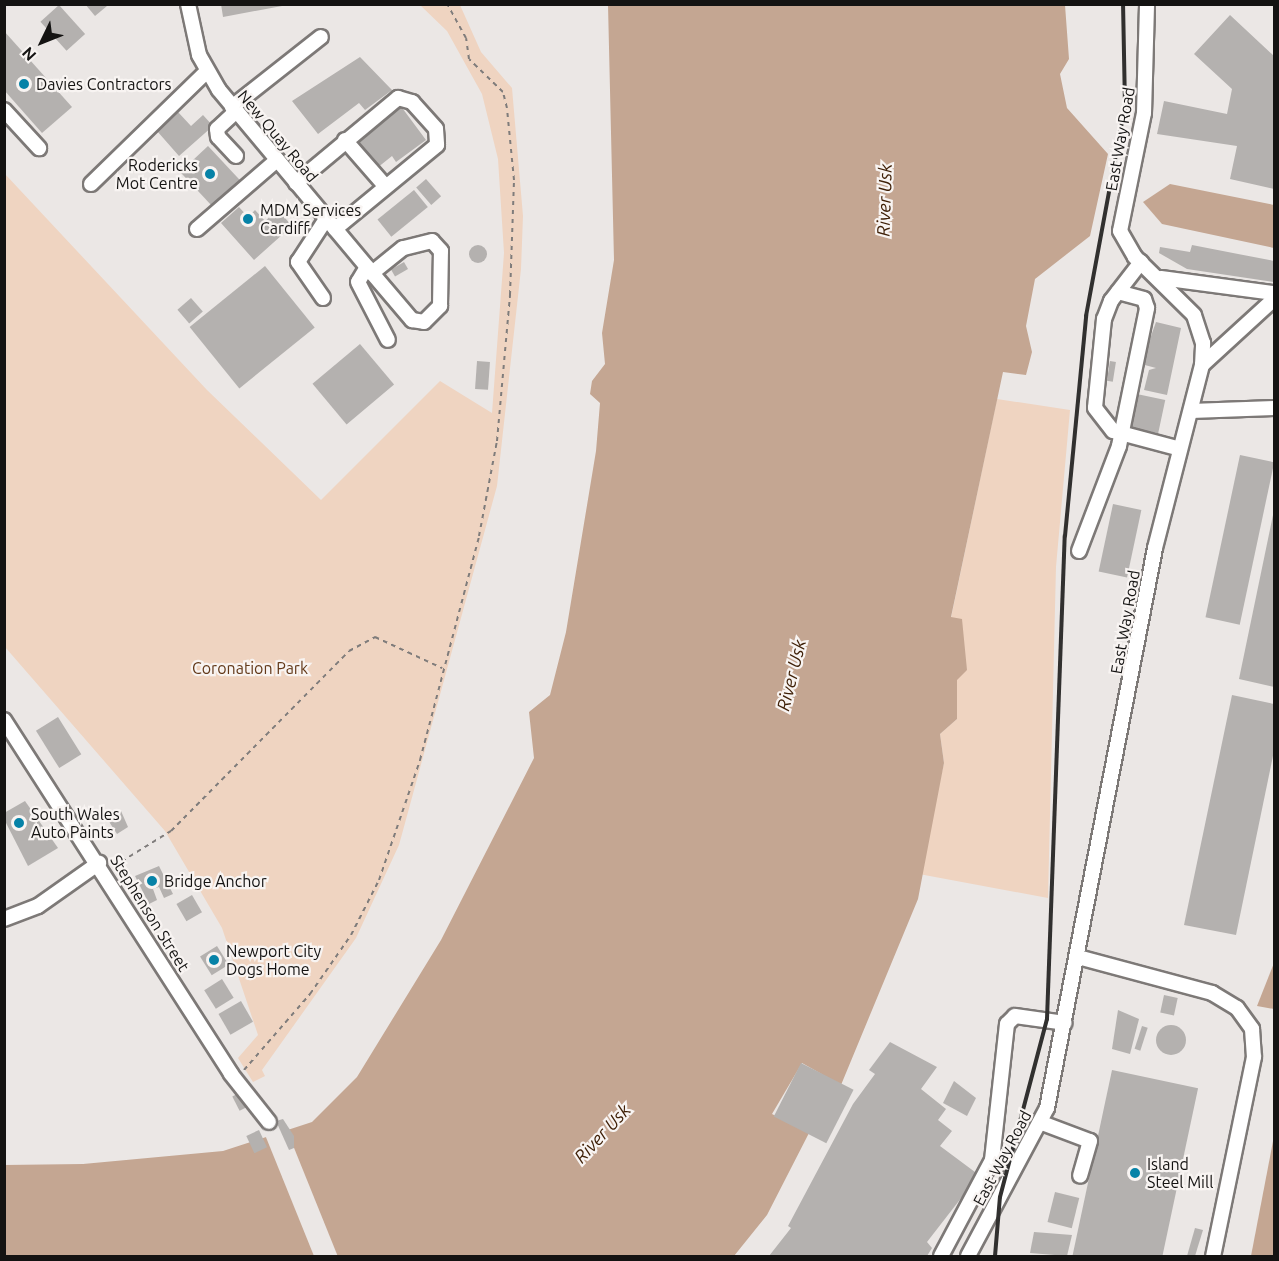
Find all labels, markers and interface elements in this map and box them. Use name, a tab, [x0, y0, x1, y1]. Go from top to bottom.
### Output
north arrow	[12, 12, 72, 72]
text: N	[18, 44, 39, 65]
place label: Davies Contractors	[36, 74, 172, 94]
marker: Davies Contractors	[17, 77, 31, 91]
street label: New Quay Road	[234, 86, 322, 186]
street label: East Way Road	[1101, 86, 1139, 192]
place label: Rodericks Mot Centre	[116, 155, 198, 193]
water label: River Usk	[872, 163, 896, 237]
marker: Rodericks Mot Centre	[203, 167, 217, 181]
place label: MDM Services Cardiff	[260, 200, 361, 238]
marker: MDM Services Cardiff	[241, 212, 255, 226]
street label: East Way Road	[1106, 569, 1144, 675]
water label: River Usk	[772, 637, 810, 713]
park label: Coronation Park	[192, 658, 308, 678]
place label: South Wales Auto Paints	[31, 804, 120, 842]
marker: South Wales Auto Paints	[12, 816, 26, 830]
street label: Stephenson Street	[106, 851, 194, 975]
place label: Bridge Anchor	[164, 871, 267, 891]
marker: Bridge Anchor	[145, 874, 159, 888]
place label: Newport City Dogs Home	[226, 941, 321, 979]
marker: Newport City Dogs Home	[207, 953, 221, 967]
water label: River Usk	[569, 1099, 635, 1167]
street label: East Way Road	[969, 1107, 1035, 1209]
place label: Island Steel Mill	[1147, 1154, 1213, 1192]
marker: Island Steel Mill	[1128, 1166, 1142, 1180]

